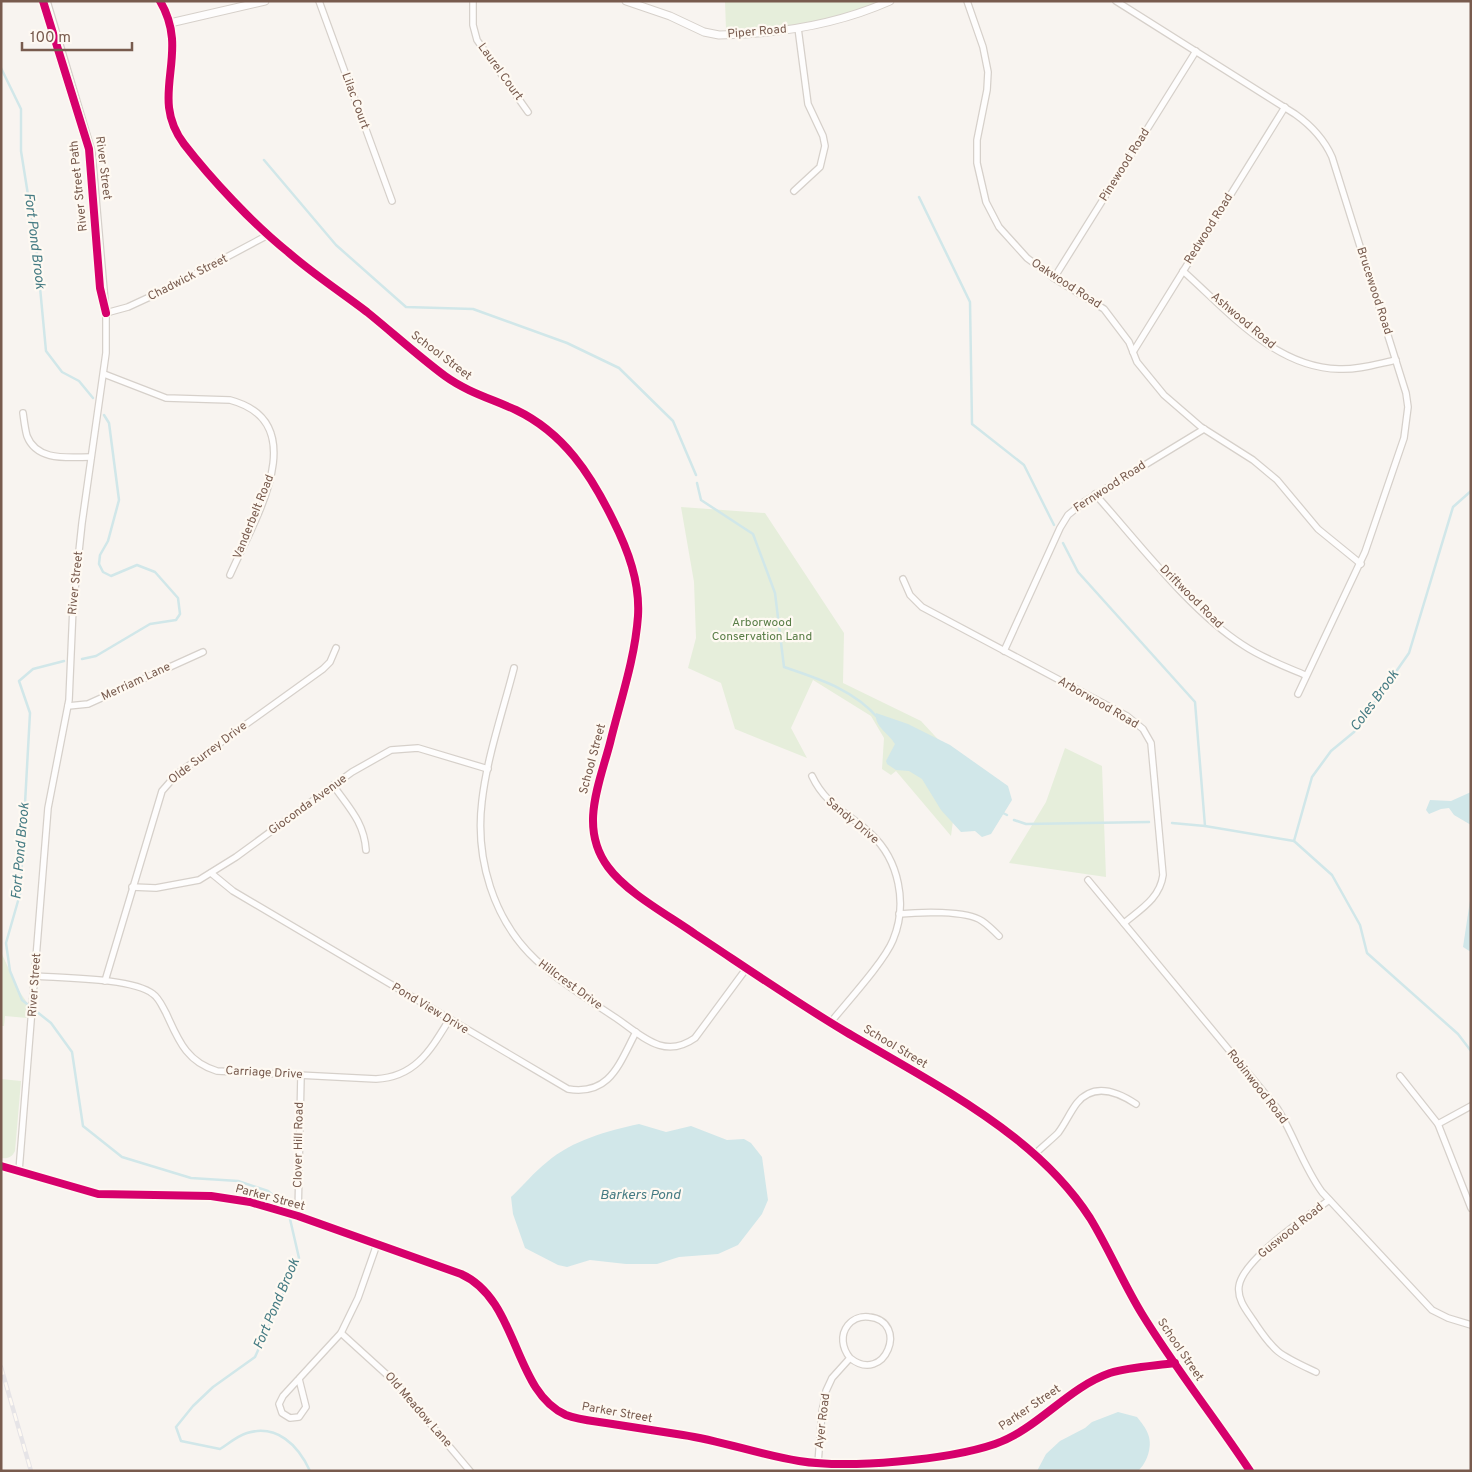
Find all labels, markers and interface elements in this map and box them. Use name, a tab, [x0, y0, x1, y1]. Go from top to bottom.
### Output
scale bar	[22, 20, 132, 52]
street label: Piper Road	[727, 21, 787, 43]
text: 100 m	[30, 29, 71, 48]
street label: Laurel Court	[474, 40, 526, 104]
street label: Lilac Court	[337, 71, 373, 131]
street label: Pinewood Road	[1096, 125, 1154, 205]
street label: River Street	[91, 135, 115, 201]
street label: River Street Path	[66, 140, 92, 232]
street label: Redwood Road	[1181, 191, 1237, 267]
water label: Fort Pond Brook	[20, 192, 48, 291]
street label: Brucewood Road	[1352, 245, 1396, 337]
street label: Chadwick Street	[145, 251, 231, 305]
street label: Oakwood Road	[1028, 255, 1104, 313]
street label: Ashwood Road	[1207, 289, 1279, 353]
street label: School Street	[407, 328, 475, 384]
street label: Fernwood Road	[1071, 458, 1149, 516]
street label: Vanderbelt Road	[230, 472, 278, 562]
street label: River Street	[65, 550, 87, 616]
street label: Driftwood Road	[1156, 562, 1226, 632]
park label: Arborwood Conservation Land	[712, 615, 812, 645]
street label: Merriam Lane	[99, 659, 173, 705]
water label: Coles Brook	[1347, 666, 1404, 735]
street label: Arborwood Road	[1055, 673, 1141, 733]
street label: Olde Surrey Drive	[165, 718, 251, 788]
street label: School Street	[576, 722, 610, 796]
street label: Gioconda Avenue	[266, 771, 350, 839]
street label: Sandy Drive	[822, 794, 882, 848]
water label: Fort Pond Brook	[8, 801, 34, 900]
street label: River Street	[25, 952, 45, 1018]
street label: Hillcrest Drive	[535, 956, 605, 1014]
street label: Pond View Drive	[388, 980, 472, 1038]
street label: School Street	[860, 1021, 930, 1073]
street label: Robinwood Road	[1223, 1046, 1291, 1128]
street label: Carriage Drive	[225, 1063, 303, 1083]
street label: Clover Hill Road	[290, 1102, 308, 1188]
street label: Parker Street	[233, 1181, 307, 1215]
water label: Barkers Pond	[600, 1187, 682, 1204]
street label: Guswood Road	[1255, 1200, 1327, 1262]
water label: Fort Pond Brook	[250, 1255, 304, 1352]
street label: School Street	[1153, 1315, 1207, 1385]
street label: Old Meadow Lane	[381, 1369, 455, 1451]
street label: Parker Street	[996, 1381, 1064, 1435]
street label: Ayer Road	[812, 1392, 834, 1450]
street label: Parker Street	[580, 1399, 654, 1427]

